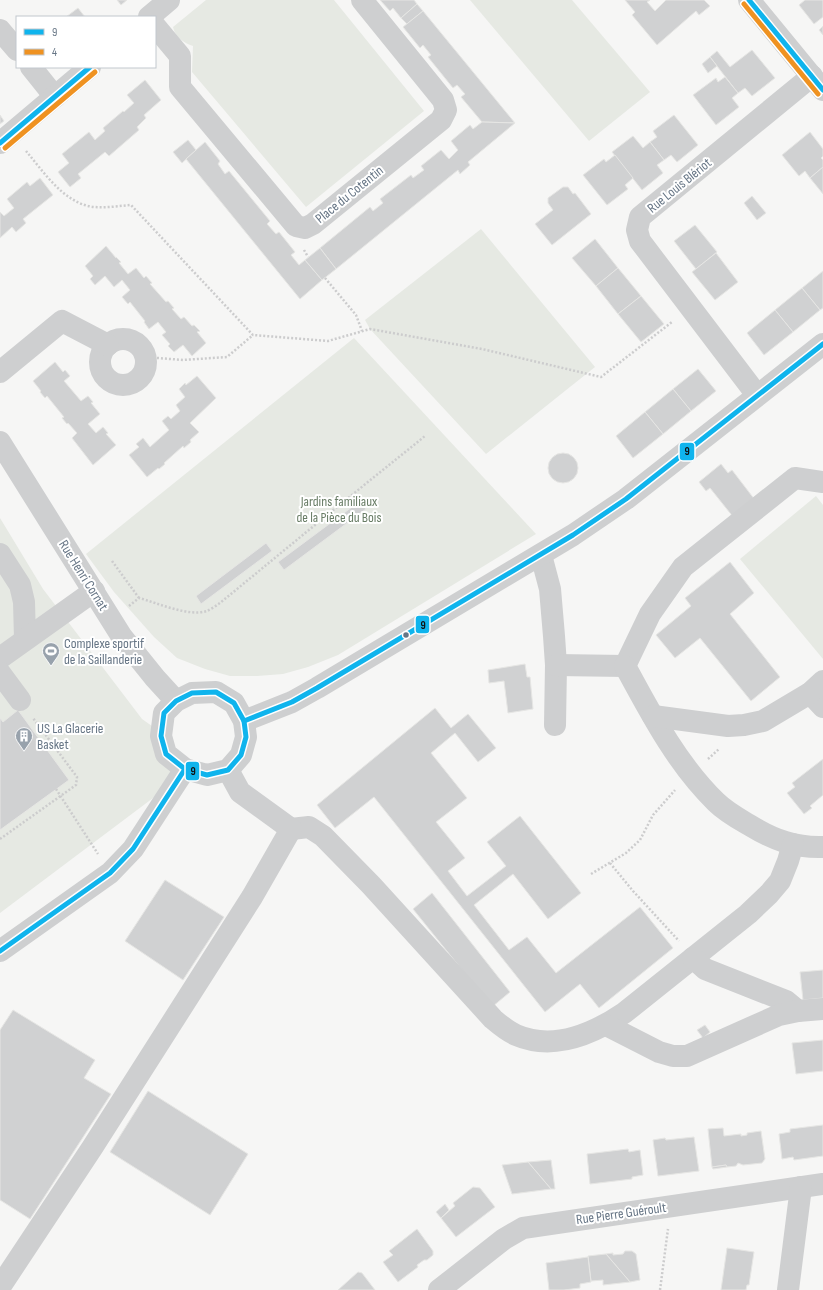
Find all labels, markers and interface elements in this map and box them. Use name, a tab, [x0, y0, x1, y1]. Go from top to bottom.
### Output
legend	[16, 16, 156, 68]
text: 9	[52, 25, 57, 40]
text: 4	[52, 45, 57, 60]
street label: Rue Louis Blériot	[644, 154, 715, 217]
street label: Place du Cotentin	[312, 162, 387, 227]
line badge: 9	[679, 442, 695, 461]
text: 9	[684, 445, 690, 458]
park label: Jardins familiaux de la Pièce du Bois	[296, 493, 382, 526]
street label: Rue Henri Cornat	[55, 537, 112, 614]
line badge: 9	[415, 615, 430, 634]
text: 9	[420, 619, 426, 632]
unlabelled marker	[401, 630, 411, 640]
place label: Complexe sportif de la Saillanderie	[64, 635, 145, 668]
sports icon: Complexe sportif de la Saillanderie	[41, 641, 61, 666]
place label: US La Glacerie Basket	[37, 720, 103, 753]
building icon: US La Glacerie Basket	[14, 726, 34, 751]
line badge: 9	[185, 761, 200, 781]
text: 9	[190, 765, 196, 778]
street label: Rue Pierre Guéroult	[575, 1199, 667, 1228]

